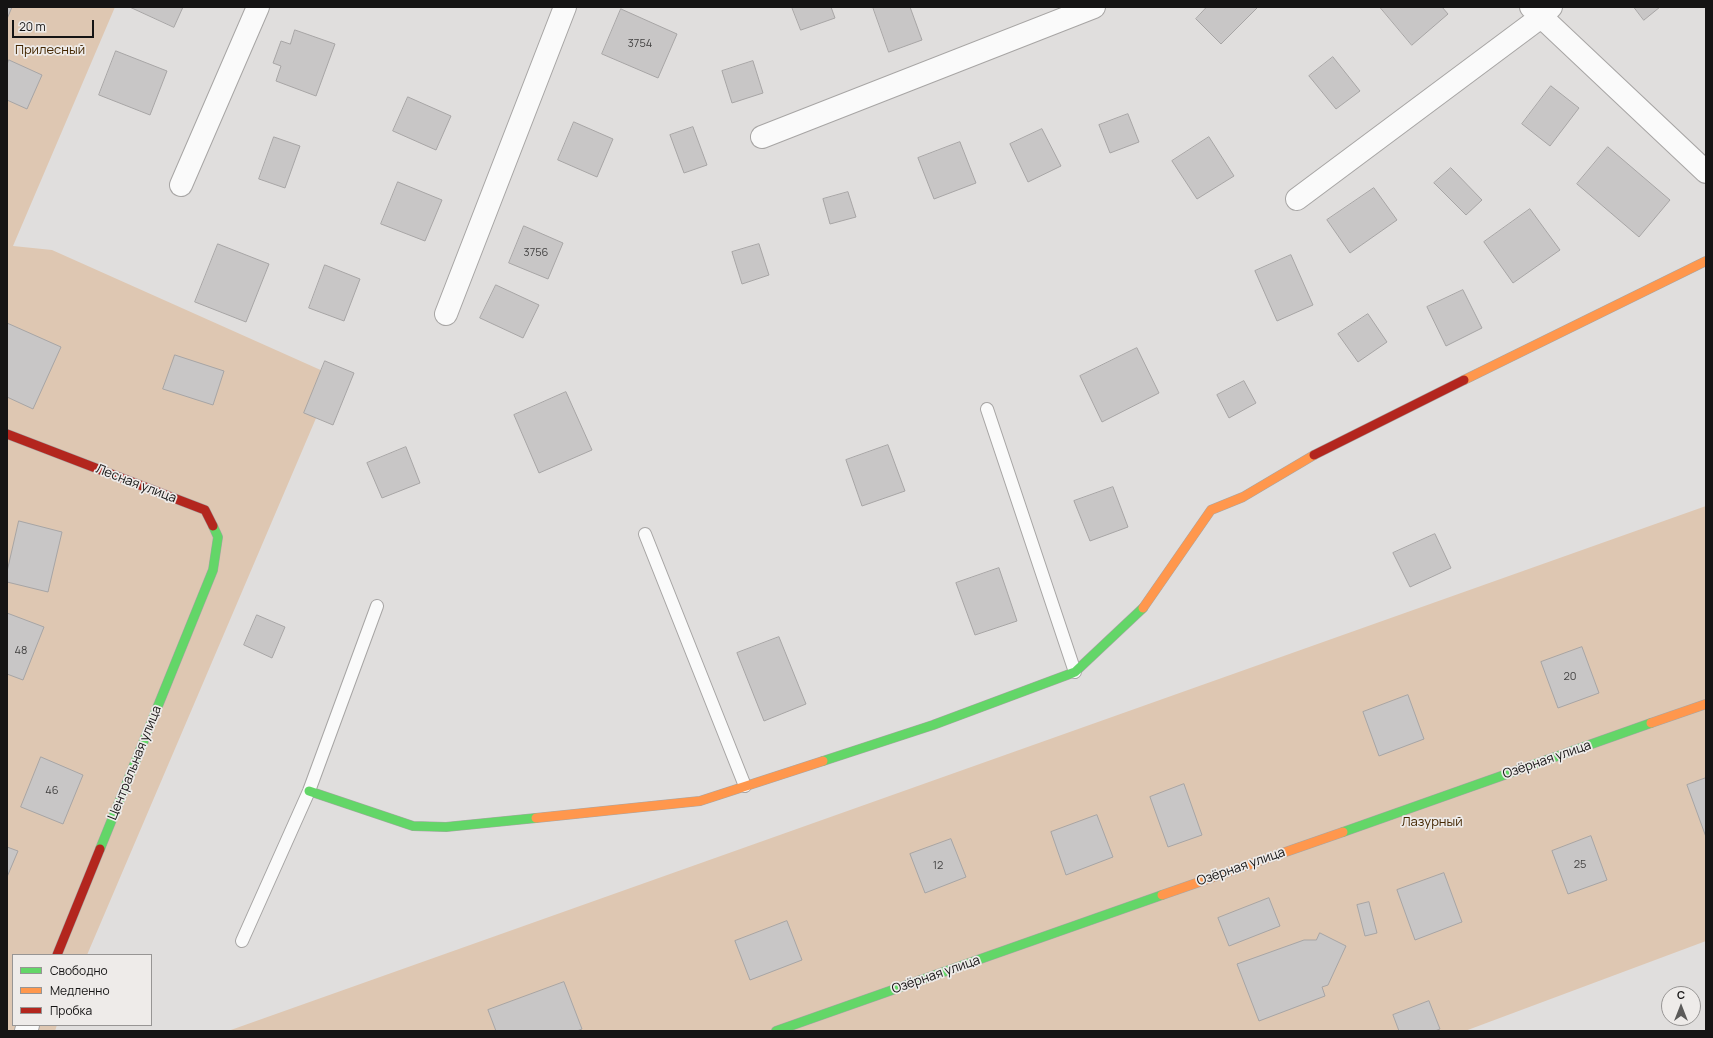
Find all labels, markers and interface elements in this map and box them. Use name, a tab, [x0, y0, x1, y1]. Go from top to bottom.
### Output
scale bar	[14, 12, 96, 38]
text: 20 m	[19, 18, 46, 35]
house number: 3754	[628, 37, 652, 51]
park label: Прилесный	[15, 42, 85, 58]
house number: 3756	[524, 246, 548, 260]
street label: Лесная улица	[93, 461, 179, 507]
house number: 48	[15, 644, 27, 658]
house number: 20	[1564, 670, 1576, 684]
street label: Центральная улица	[105, 704, 165, 822]
street label: Озёрная улица	[1501, 738, 1593, 782]
house number: 46	[45, 784, 59, 798]
park label: Лазурный	[1401, 814, 1463, 830]
street label: Озёрная улица	[1195, 845, 1287, 889]
house number: 25	[1574, 858, 1586, 872]
house number: 12	[933, 859, 943, 873]
street label: Озёрная улица	[890, 953, 982, 997]
legend	[12, 954, 152, 1026]
text: Свободно	[50, 962, 108, 979]
text: Медленно	[50, 982, 110, 999]
north arrow	[1661, 986, 1701, 1026]
text: С	[1677, 987, 1685, 1002]
text: Пробка	[50, 1002, 92, 1019]

